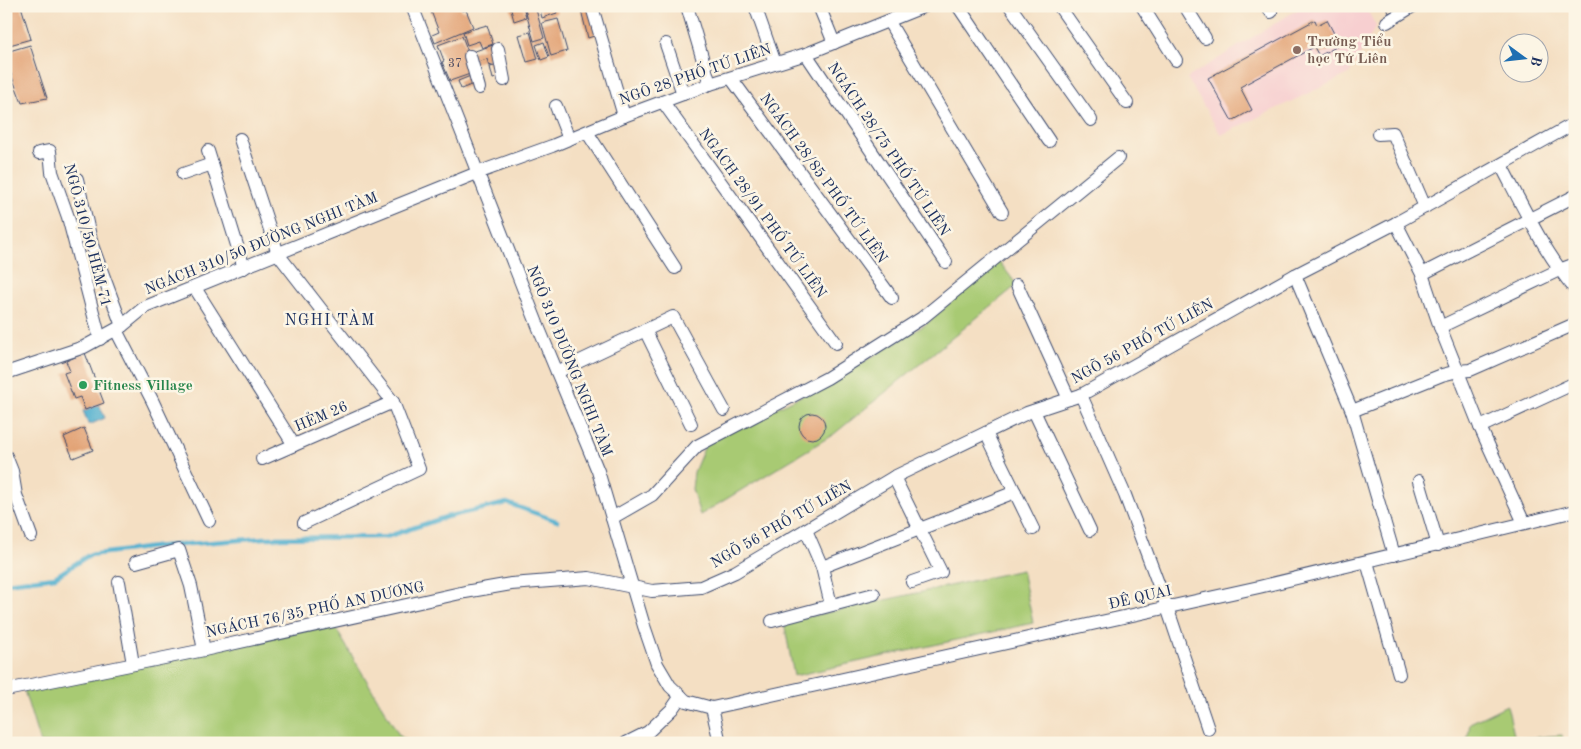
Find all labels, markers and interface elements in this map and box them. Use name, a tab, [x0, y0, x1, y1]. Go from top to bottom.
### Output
north arrow	[1498, 32, 1548, 82]
place label: Trường Tiểu học Tứ Liên	[1307, 33, 1391, 67]
street label: NGÕ 28 PHỐ TỨ LIÊN	[616, 37, 774, 109]
marker: Trường Tiểu học Tứ Liên	[1291, 44, 1303, 56]
text: B	[1528, 54, 1544, 68]
house number: 37	[448, 58, 462, 70]
street label: NGÁCH 28/75 PHỐ TỨ LIÊN	[824, 58, 956, 240]
street label: NGÁCH 28/85 PHỐ TỨ LIÊN	[756, 88, 894, 267]
street label: NGÁCH 28/91 PHỐ TỨ LIÊN	[695, 123, 833, 302]
street label: NGÕ 310/50 HẺM 71	[60, 161, 117, 309]
street label: NGÁCH 310/50 ĐƯỜNG NGHI TÀM	[141, 187, 380, 298]
street label: NGÕ 310 ĐƯỜNG NGHI TÀM	[523, 262, 618, 459]
street label: NGÕ 56 PHỐ TỨ LIÊN	[1067, 292, 1217, 388]
district label: NGHI TÀM	[284, 309, 376, 329]
marker: Fitness Village	[77, 379, 89, 391]
place label: Fitness Village	[93, 379, 193, 394]
street label: HẺM 26	[291, 396, 350, 435]
street label: NGÕ 56 PHỐ TỨ LIÊN	[706, 474, 855, 572]
street label: NGÁCH 76/35 PHỐ AN DƯƠNG	[203, 575, 426, 641]
street label: ĐÊ QUAI	[1107, 581, 1173, 613]

